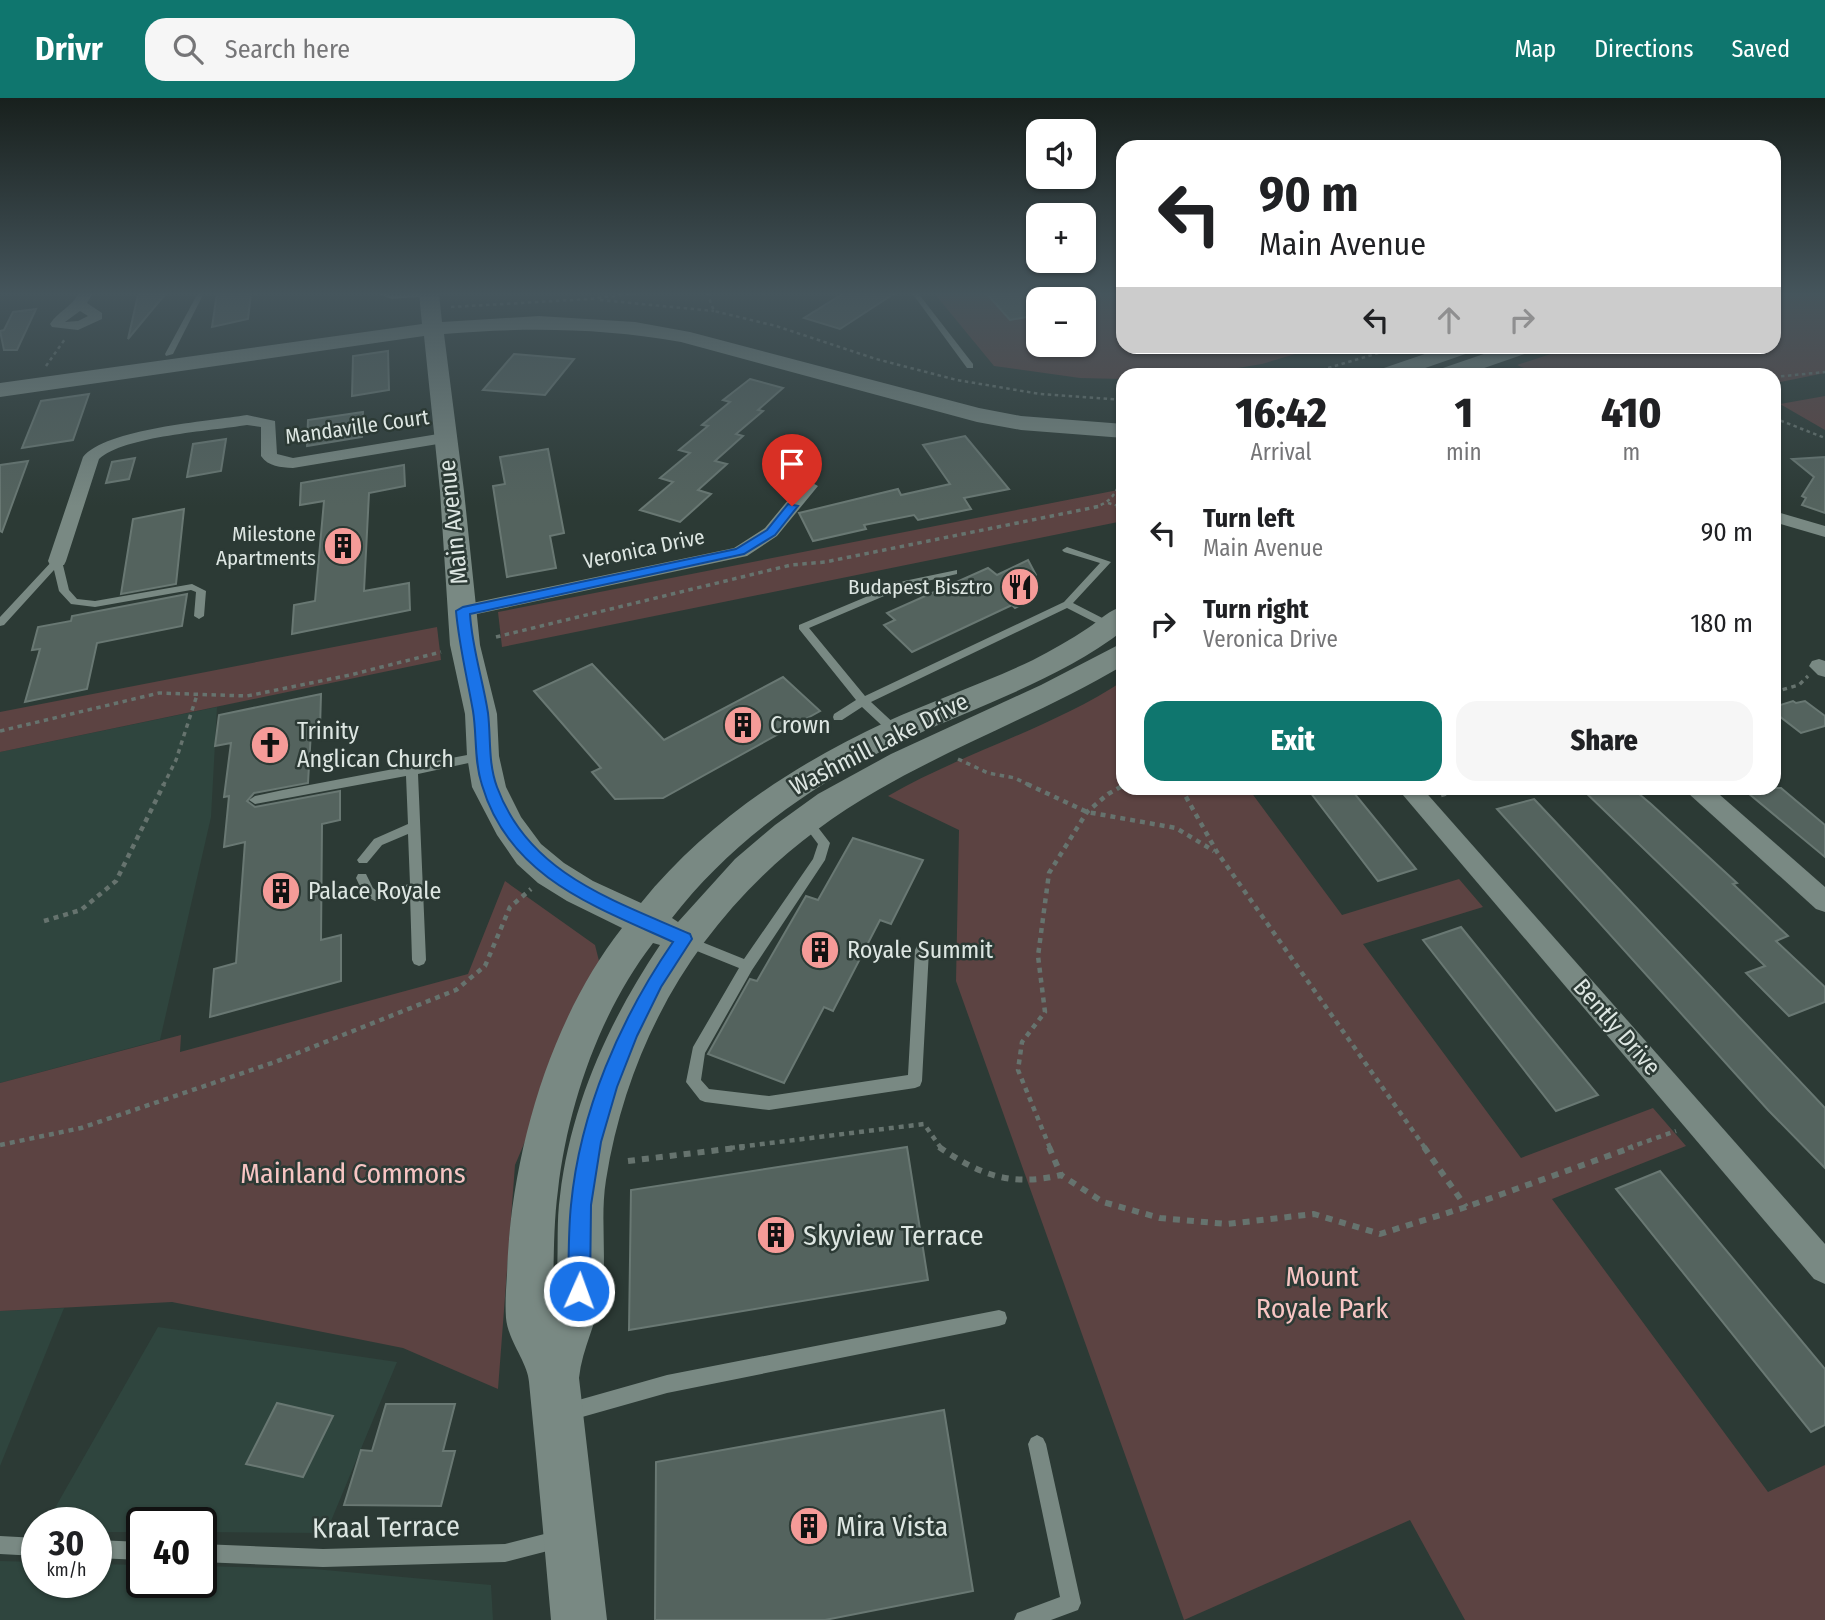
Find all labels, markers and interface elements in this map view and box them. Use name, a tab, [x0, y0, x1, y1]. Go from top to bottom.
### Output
search box	[145, 18, 635, 81]
text: Drivr	[35, 29, 103, 69]
icon: search	[169, 30, 207, 68]
text: Search here	[225, 34, 350, 65]
text: Map	[1515, 35, 1556, 63]
text: Directions	[1594, 35, 1693, 63]
text: Saved	[1731, 35, 1790, 63]
map controls	[1026, 119, 1096, 357]
button: sound	[1026, 119, 1096, 189]
text: 90 m	[1259, 165, 1359, 224]
icon: left	[1144, 168, 1235, 259]
button: +	[1026, 203, 1096, 273]
text: Main Avenue	[1259, 225, 1426, 263]
button: −	[1026, 287, 1096, 357]
icon: left	[1357, 301, 1395, 339]
icon: ahead	[1430, 301, 1468, 339]
icon: right	[1503, 301, 1541, 339]
text: 16:42	[1235, 388, 1327, 438]
text: 1	[1455, 388, 1473, 438]
text: 410	[1601, 388, 1662, 438]
street label: Mandaville Court	[283, 404, 431, 450]
pin	[762, 434, 822, 506]
text: Arrival	[1251, 438, 1312, 466]
text: min	[1446, 438, 1482, 466]
text: m	[1622, 438, 1640, 466]
icon: arrive	[773, 445, 811, 483]
street label: Main Avenue	[433, 458, 473, 586]
text: Turn left	[1203, 503, 1295, 534]
icon: left	[1144, 514, 1182, 552]
text: 90 m	[1701, 517, 1753, 548]
place label: Milestone Apartments	[216, 521, 316, 571]
street label: Veronica Drive	[581, 523, 707, 575]
building icon: Milestone Apartments	[322, 525, 364, 567]
text: Main Avenue	[1203, 534, 1323, 562]
restaurant icon: Budapest Bisztro	[999, 566, 1041, 608]
place label: Budapest Bisztro	[848, 574, 993, 600]
text: Turn right	[1203, 594, 1309, 625]
icon: right	[1144, 605, 1182, 643]
text: 180 m	[1690, 608, 1753, 639]
text: Veronica Drive	[1203, 625, 1338, 653]
street label: Washmill Lake Drive	[785, 687, 973, 801]
button: Exit	[1144, 701, 1442, 781]
button: Share	[1456, 701, 1753, 781]
building icon: Crown	[722, 704, 764, 746]
place label: Crown	[770, 711, 831, 739]
place label: Trinity Anglican Church	[297, 717, 454, 773]
church icon: Trinity Anglican Church	[249, 724, 291, 766]
building icon: Palace Royale	[260, 870, 302, 912]
place label: Palace Royale	[308, 877, 441, 905]
building icon: Royale Summit	[799, 929, 841, 971]
place label: Royale Summit	[847, 936, 993, 964]
street label: Bently Drive	[1568, 973, 1666, 1081]
park label: Mainland Commons	[240, 1157, 466, 1190]
building icon: Skyview Terrace	[755, 1214, 797, 1256]
place label: Skyview Terrace	[803, 1219, 984, 1252]
position arrow	[542, 1254, 616, 1328]
park label: Mount Royale Park	[1256, 1260, 1389, 1325]
building icon: Mira Vista	[788, 1505, 830, 1547]
speed limit sign: 40	[126, 1507, 217, 1598]
street label: Kraal Terrace	[312, 1509, 460, 1545]
place label: Mira Vista	[836, 1510, 948, 1543]
text: 30	[49, 1522, 84, 1564]
text: km/h	[46, 1559, 87, 1581]

